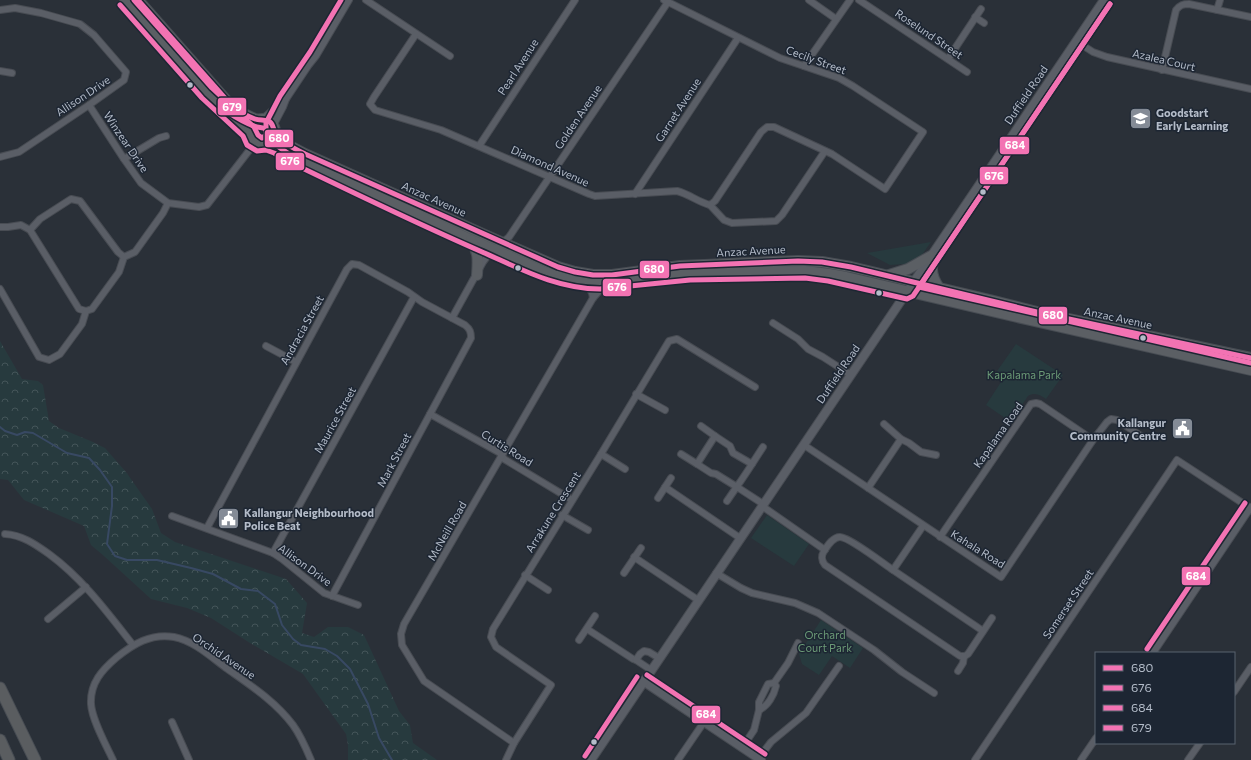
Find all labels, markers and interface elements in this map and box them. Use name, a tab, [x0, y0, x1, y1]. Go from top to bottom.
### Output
street label: Roselund Street	[893, 6, 966, 61]
street label: Pearl Avenue	[495, 36, 541, 97]
street label: Cecily Street	[784, 43, 849, 77]
street label: Azalea Court	[1131, 46, 1197, 73]
street label: Duffield Road	[1001, 63, 1050, 127]
street label: Allison Drive	[53, 73, 112, 118]
street label: Garnet Avenue	[652, 75, 703, 144]
unlabelled marker	[185, 80, 195, 90]
street label: Golden Avenue	[551, 82, 604, 151]
line badge: 679	[217, 97, 247, 116]
text: 679	[222, 100, 242, 113]
school or university icon: Goodstart Early Learning	[1128, 106, 1154, 132]
place label: Goodstart Early Learning	[1156, 106, 1228, 132]
street label: Winzear Drive	[101, 109, 152, 175]
line badge: 680	[264, 129, 294, 148]
text: 680	[269, 131, 289, 144]
line badge: 684	[999, 136, 1030, 155]
text: 684	[1005, 138, 1025, 151]
street label: Diamond Avenue	[509, 142, 592, 189]
line badge: 676	[275, 152, 305, 171]
text: 676	[280, 154, 300, 167]
line badge: 676	[979, 166, 1009, 185]
text: 676	[984, 169, 1004, 182]
street label: Anzac Avenue	[400, 179, 469, 219]
unlabelled marker	[978, 187, 988, 197]
street label: Anzac Avenue	[716, 242, 786, 259]
line badge: 680	[639, 260, 670, 279]
text: 680	[644, 262, 664, 275]
unlabelled marker	[513, 263, 523, 273]
line badge: 676	[602, 278, 632, 297]
text: 676	[607, 280, 627, 293]
unlabelled marker	[874, 288, 884, 298]
street label: Andracia Street	[277, 292, 326, 367]
street label: Anzac Avenue	[1083, 304, 1154, 331]
line badge: 680	[1038, 306, 1068, 325]
text: 680	[1043, 308, 1063, 321]
unlabelled marker	[1138, 333, 1148, 343]
street label: Duffield Road	[813, 342, 862, 406]
park label: Kapalama Park	[987, 368, 1061, 381]
street label: Maurice Street	[311, 384, 358, 455]
street label: Kapalama Road	[970, 399, 1025, 470]
place label: Kallangur Community Centre	[1070, 416, 1166, 442]
public building icon: Kallangur Community Centre	[1169, 416, 1195, 442]
street label: Curtis Road	[479, 427, 535, 469]
street label: Mark Street	[374, 430, 414, 489]
street label: Arrakune Crescent	[522, 468, 583, 555]
street label: McNeill Road	[424, 499, 469, 563]
public building icon: Kallangur Neighbourhood Police Beat	[215, 506, 241, 532]
place label: Kallangur Neighbourhood Police Beat	[244, 506, 374, 532]
street label: Kahala Road	[949, 527, 1008, 570]
street label: Allison Drive	[276, 541, 335, 588]
street label: Somerset Street	[1040, 566, 1096, 641]
line badge: 684	[1181, 566, 1211, 586]
text: 684	[1186, 569, 1206, 582]
park label: Orchard Court Park	[798, 628, 852, 654]
street label: Orchid Avenue	[190, 630, 258, 681]
legend	[1095, 652, 1235, 744]
text: 680	[1131, 660, 1154, 674]
text: 676	[1131, 680, 1152, 694]
text: 684	[1131, 700, 1153, 714]
line badge: 684	[691, 705, 721, 724]
text: 684	[696, 707, 716, 720]
text: 679	[1131, 720, 1152, 734]
unlabelled marker	[589, 737, 599, 747]

